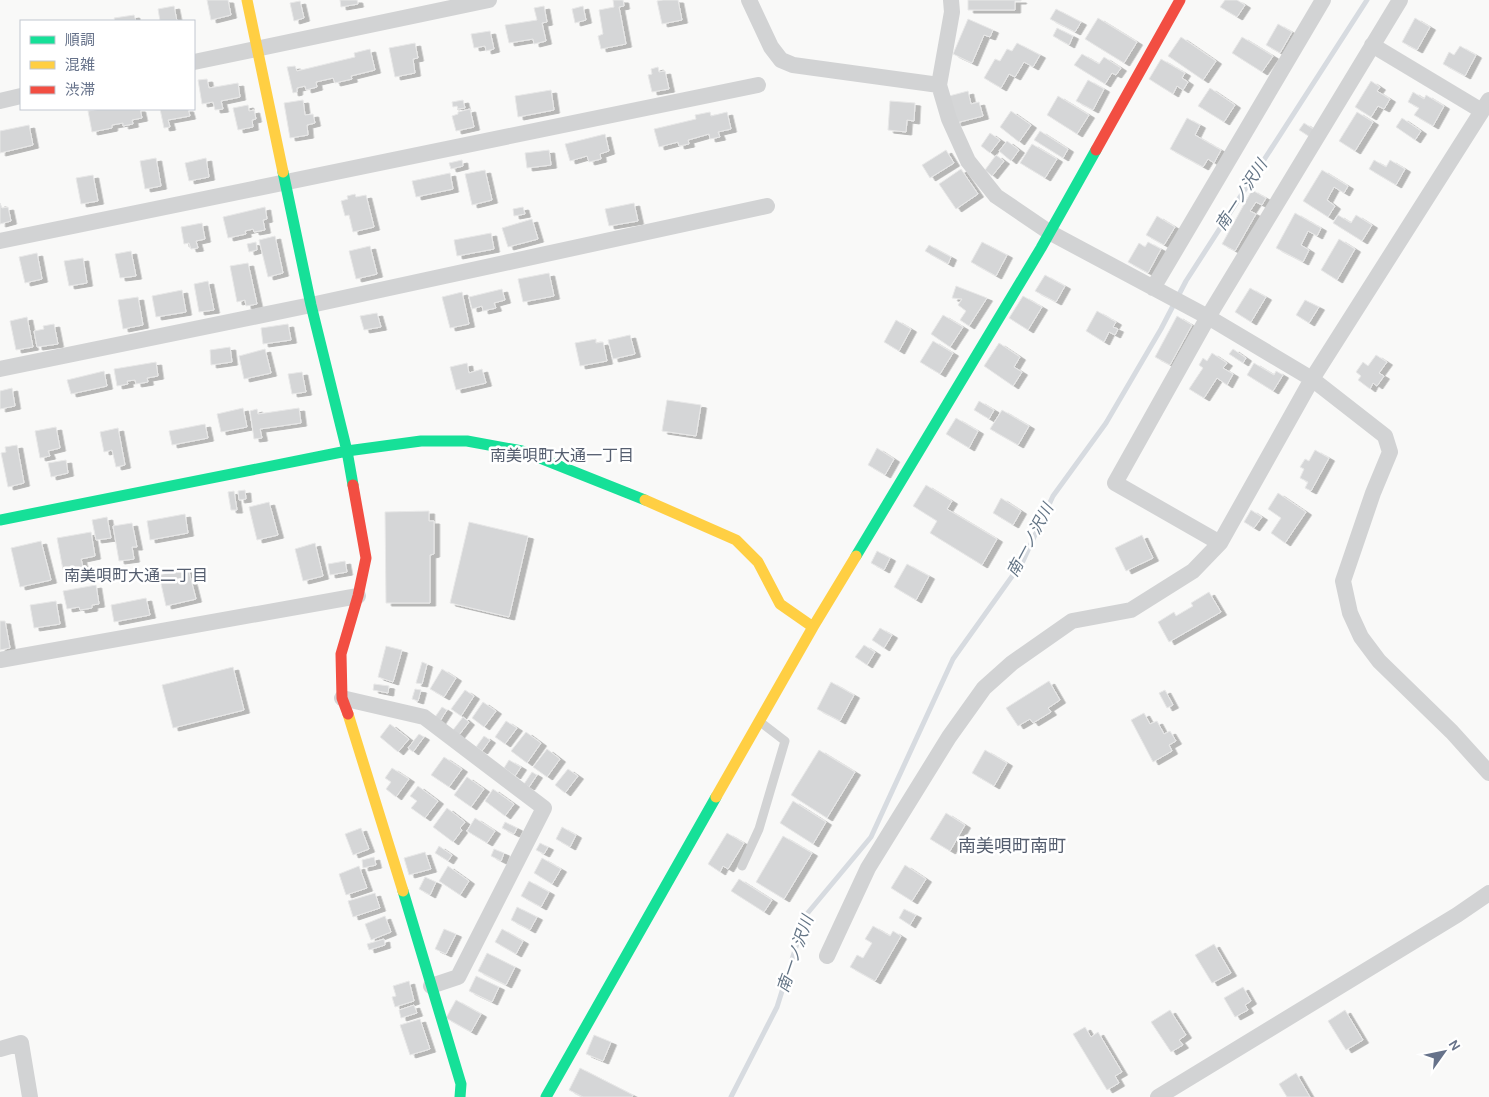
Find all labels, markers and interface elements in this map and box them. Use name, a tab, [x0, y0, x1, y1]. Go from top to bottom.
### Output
legend	[20, 20, 195, 110]
text: 順調	[65, 31, 95, 49]
text: 混雑	[65, 56, 95, 74]
text: 渋滞	[65, 81, 95, 99]
water label: 南一ノ沢川	[1211, 155, 1272, 234]
district label: 南美唄町大通一丁目	[490, 446, 634, 465]
water label: 南一ノ沢川	[1003, 498, 1058, 580]
district label: 南美唄町大通二丁目	[64, 566, 208, 585]
district label: 南美唄町南町	[958, 835, 1066, 857]
water label: 南一ノ沢川	[773, 911, 818, 995]
north arrow	[1419, 1027, 1469, 1077]
text: N	[1445, 1036, 1464, 1054]

